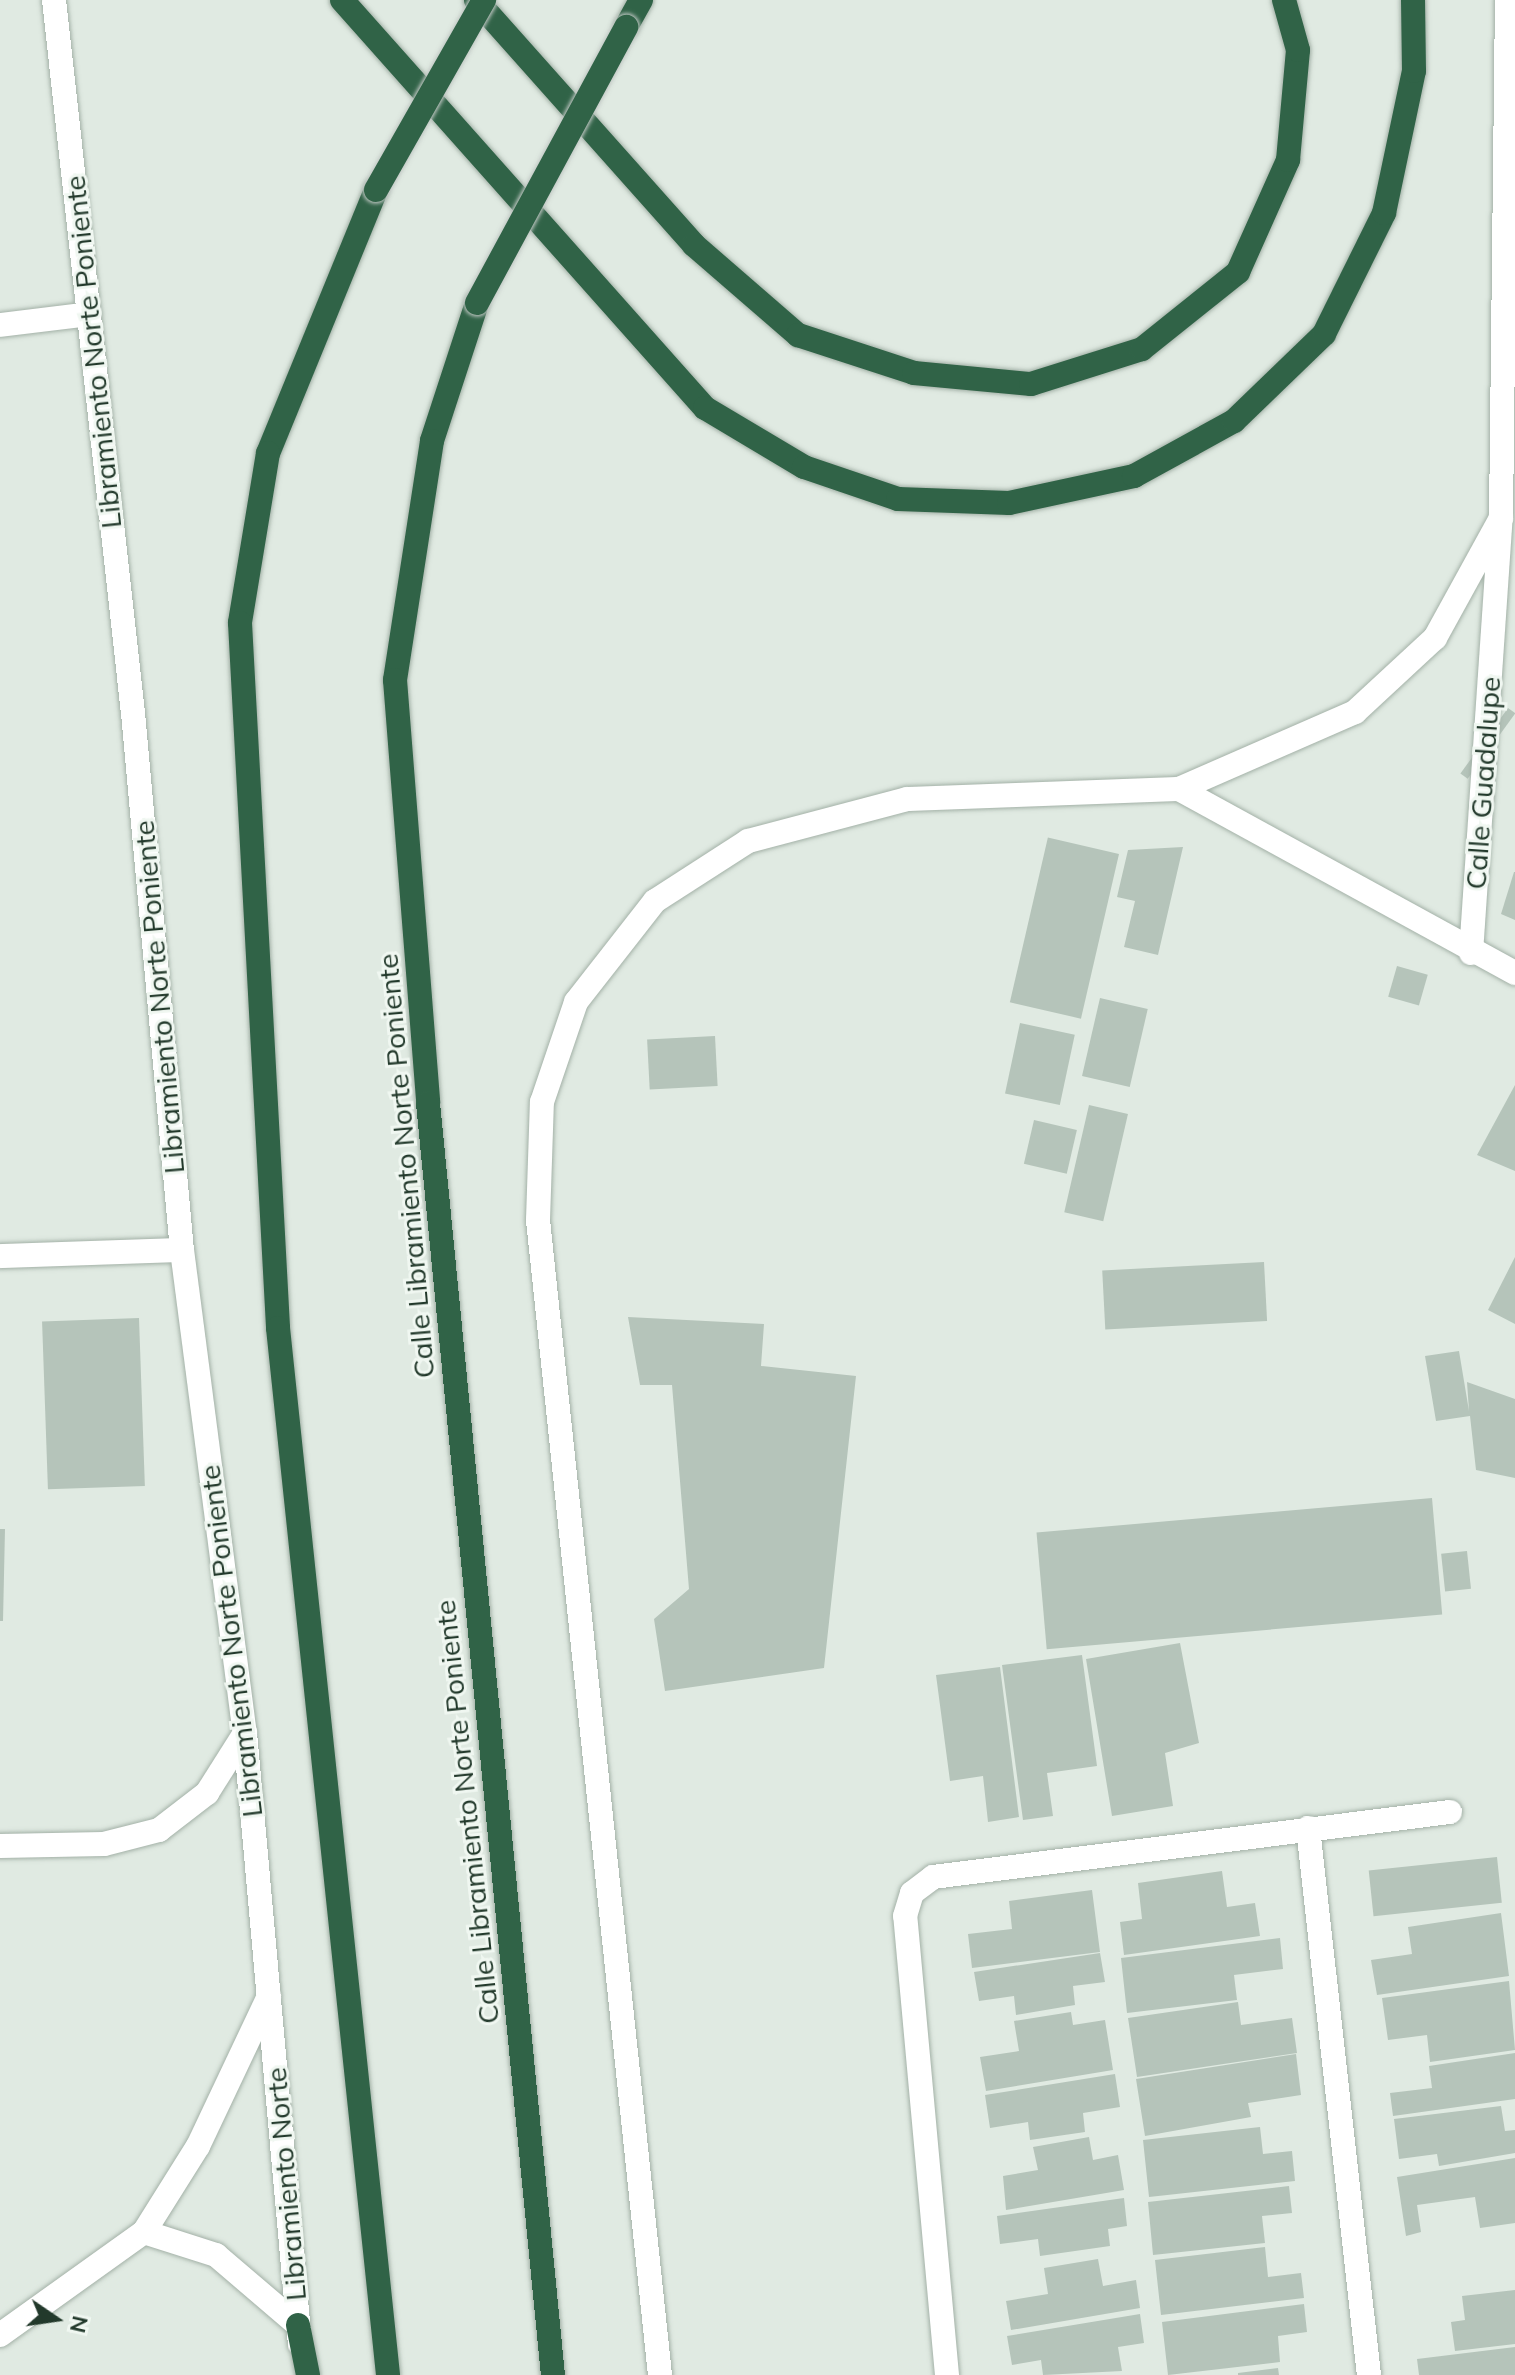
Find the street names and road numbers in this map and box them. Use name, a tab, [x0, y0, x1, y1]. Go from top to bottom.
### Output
street label: Libramiento Norte Poniente	[58, 174, 128, 530]
street label: Calle Guadalupe	[1459, 675, 1507, 891]
street label: Libramiento Norte Poniente	[127, 819, 191, 1175]
street label: Calle Libramiento Norte Poniente	[371, 952, 441, 1380]
street label: Libramiento Norte Poniente	[193, 1463, 269, 1819]
street label: Calle Libramiento Norte Poniente	[428, 1598, 506, 2026]
street label: Libramiento Norte	[259, 2066, 313, 2302]

